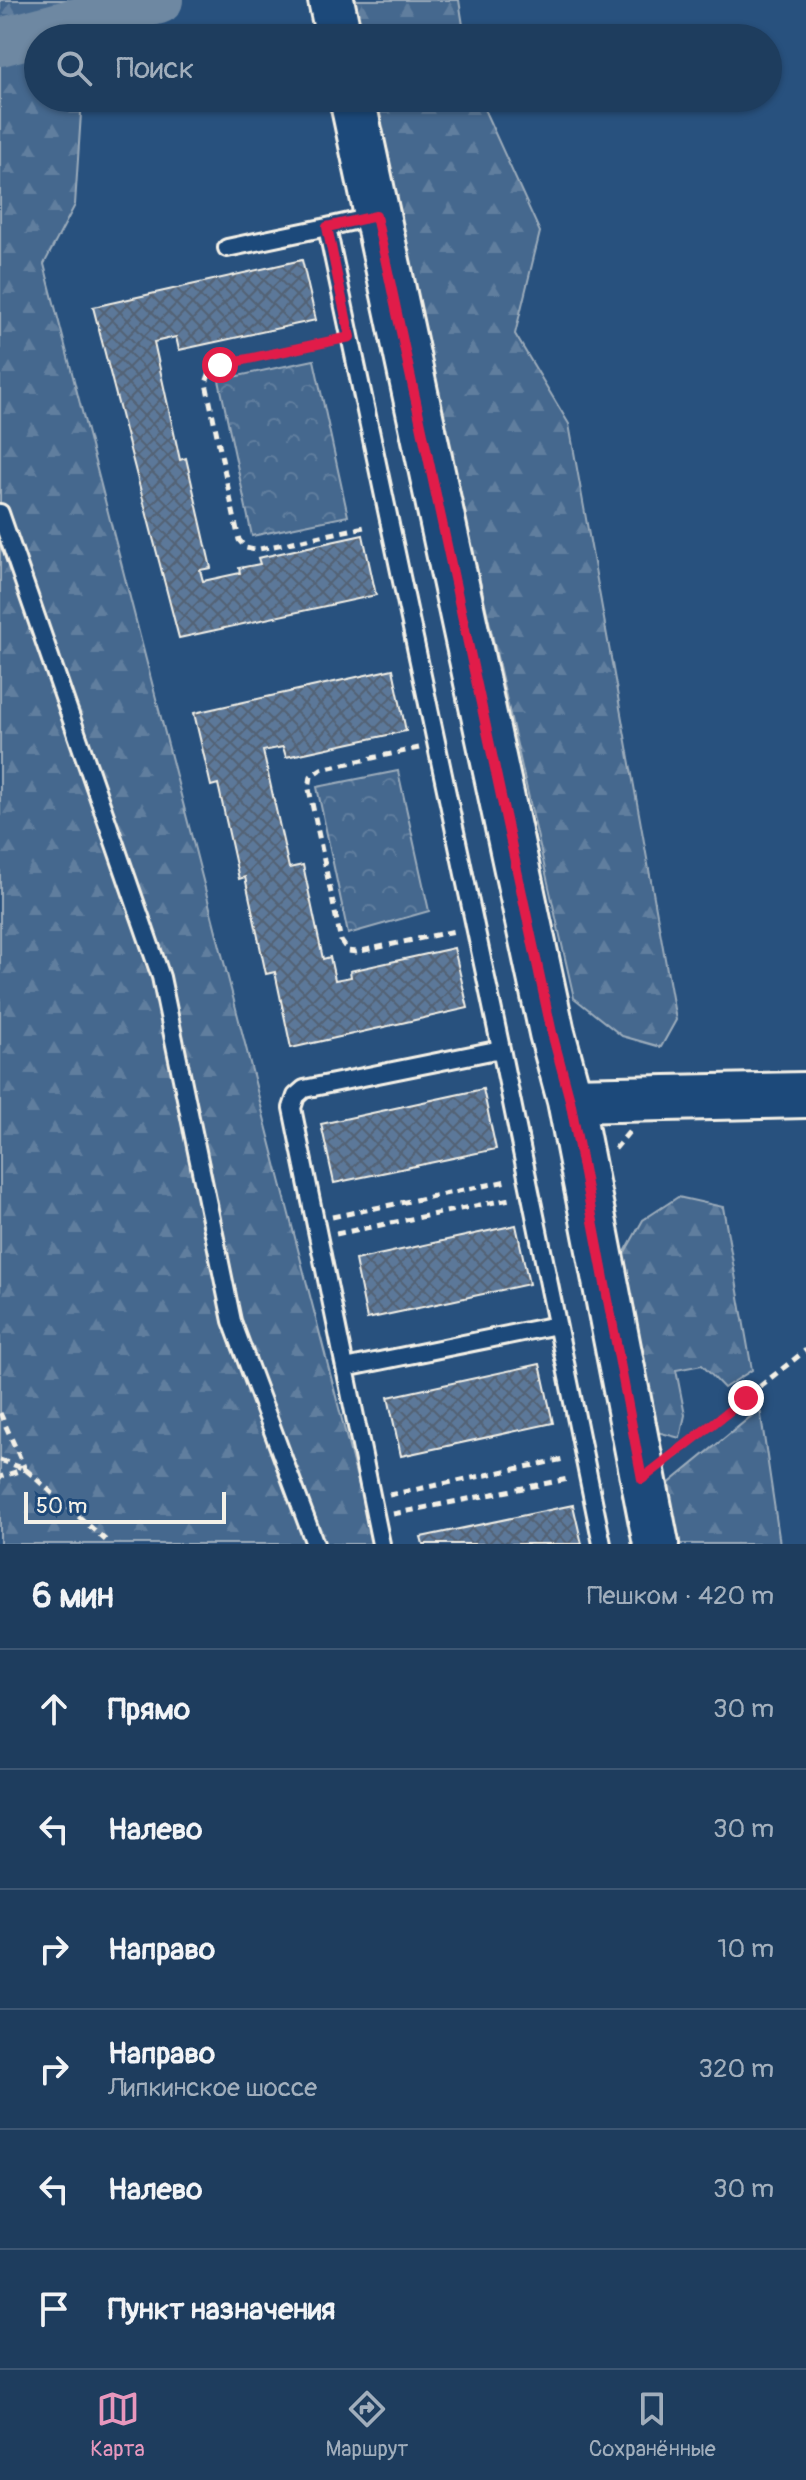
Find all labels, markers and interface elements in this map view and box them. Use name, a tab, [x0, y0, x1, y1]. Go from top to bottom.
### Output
search box	[24, 24, 782, 112]
icon: search	[52, 46, 96, 90]
text: Поиск	[116, 50, 194, 87]
route start	[202, 347, 238, 383]
route end	[728, 1380, 764, 1416]
scale bar	[24, 1488, 226, 1524]
text: 50 m	[36, 1492, 87, 1520]
text: 6 мин	[32, 1575, 114, 1618]
text: Пешком · 420 m	[587, 1580, 774, 1612]
icon: ahead	[32, 1687, 76, 1731]
text: Прямо	[108, 1691, 190, 1728]
text: 30 m	[713, 1693, 774, 1725]
icon: left	[32, 1807, 76, 1851]
text: Налево	[108, 1811, 202, 1848]
text: 30 m	[713, 1813, 774, 1845]
icon: right	[32, 1927, 76, 1971]
text: Направо	[108, 1931, 215, 1968]
text: 10 m	[717, 1933, 774, 1965]
text: Направо	[108, 2035, 215, 2072]
icon: right	[32, 2047, 76, 2091]
text: 320 m	[698, 2053, 774, 2085]
text: Липкинское шоссе	[108, 2072, 317, 2104]
icon: left	[32, 2167, 76, 2211]
text: Налево	[108, 2171, 202, 2208]
text: 30 m	[713, 2173, 774, 2205]
icon: arrive	[32, 2287, 76, 2331]
text: Пункт назначения	[108, 2291, 335, 2328]
tab: Карта	[90, 2387, 145, 2463]
tab: Маршрут	[325, 2387, 408, 2463]
tab: Сохранённые	[589, 2387, 716, 2463]

